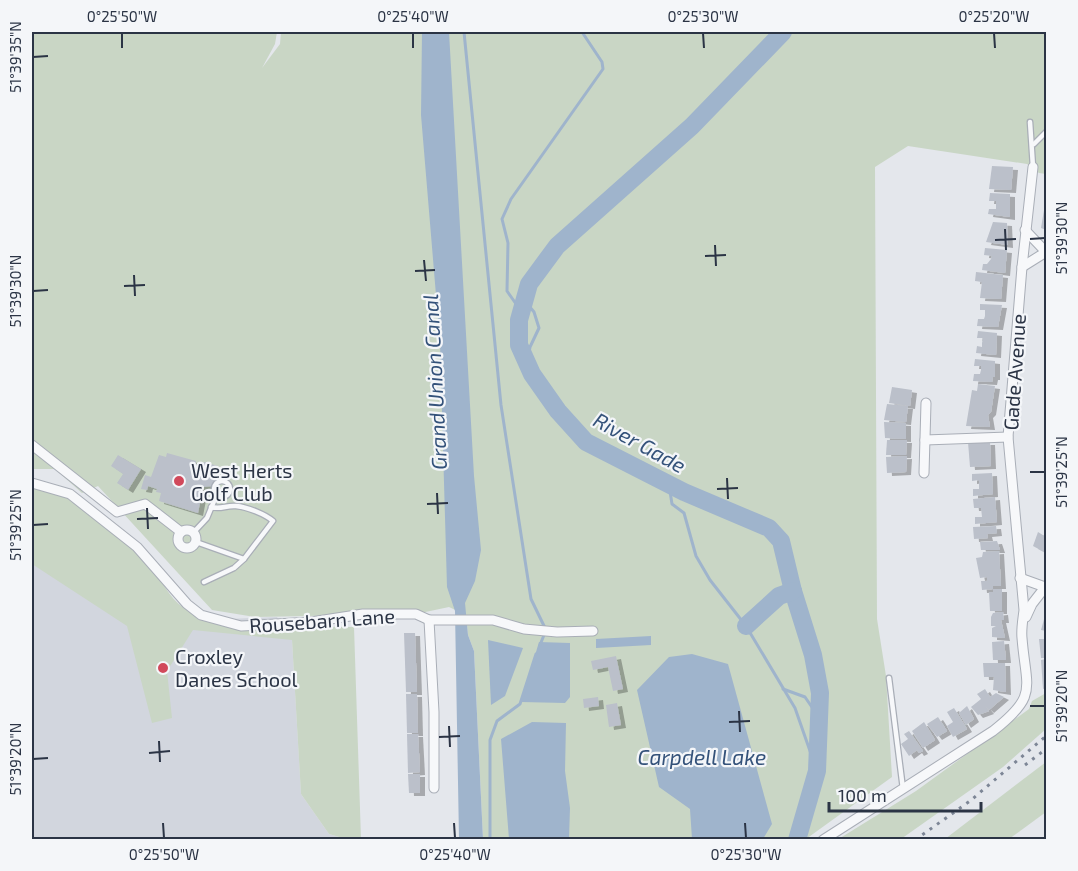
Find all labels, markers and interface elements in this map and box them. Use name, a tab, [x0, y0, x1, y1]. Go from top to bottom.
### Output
text: 0°25'50"W	[87, 7, 157, 25]
text: 0°25'40"W	[377, 7, 449, 25]
text: 0°25'30"W	[668, 7, 739, 25]
text: 0°25'20"W	[958, 7, 1030, 25]
text: 51°39'35"N	[6, 21, 24, 93]
text: 51°39'30"N	[1052, 202, 1070, 274]
text: 51°39'30"N	[6, 255, 24, 327]
water label: Grand Union Canal	[417, 293, 451, 471]
street label: Gade Avenue	[998, 313, 1030, 431]
water label: River Gade	[589, 406, 691, 478]
text: 51°39'25"N	[1052, 436, 1070, 508]
place label: West Herts Golf Club	[191, 458, 292, 505]
marker: West Herts Golf Club	[172, 474, 186, 488]
text: 51°39'25"N	[6, 489, 24, 561]
street label: Rousebarn Lane	[248, 603, 396, 637]
place label: Croxley Danes School	[175, 644, 298, 691]
marker: Croxley Danes School	[156, 661, 170, 675]
text: 51°39'20"N	[1052, 670, 1070, 742]
text: 51°39'20"N	[6, 723, 24, 795]
water label: Carpdell Lake	[638, 744, 766, 769]
scale bar	[829, 775, 980, 813]
text: 100 m	[838, 784, 887, 806]
text: 0°25'50"W	[129, 845, 199, 863]
text: 0°25'40"W	[419, 845, 491, 863]
text: 0°25'30"W	[711, 845, 782, 863]

